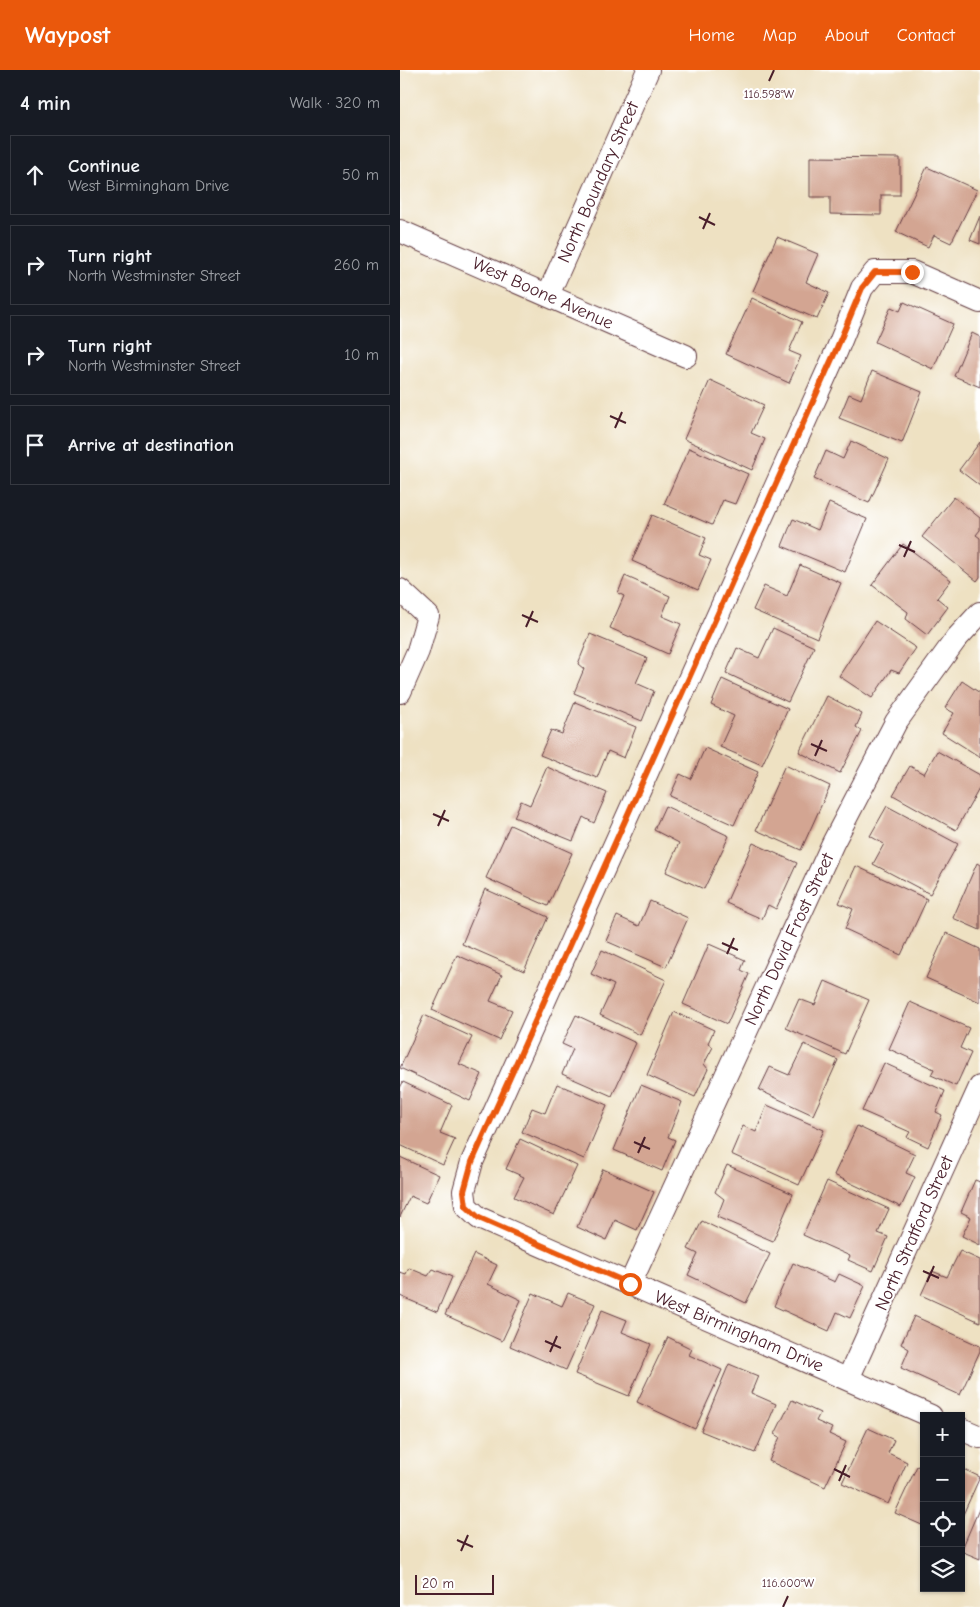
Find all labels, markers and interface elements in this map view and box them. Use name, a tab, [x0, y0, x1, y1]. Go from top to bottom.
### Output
text: Waypost	[25, 21, 110, 49]
text: Home	[688, 25, 735, 46]
text: Map	[763, 25, 797, 46]
text: About	[825, 25, 869, 46]
text: Contact	[897, 25, 955, 46]
text: 116.598°W	[744, 87, 795, 101]
text: 4 min	[20, 91, 71, 115]
text: Walk · 320 m	[289, 94, 380, 112]
street label: North Boundary Street	[553, 98, 644, 266]
text: Continue	[68, 155, 140, 177]
icon: ahead	[21, 161, 49, 189]
text: 50 m	[342, 166, 379, 184]
text: West Birmingham Drive	[68, 177, 229, 195]
text: Turn right	[68, 245, 152, 267]
icon: right	[21, 251, 49, 279]
street label: West Boone Avenue	[469, 253, 617, 334]
text: 260 m	[334, 256, 379, 274]
route end	[901, 261, 924, 284]
text: North Westminster Street	[68, 267, 240, 285]
text: Turn right	[68, 335, 152, 357]
icon: right	[21, 341, 49, 369]
text: 10 m	[344, 346, 379, 364]
text: North Westminster Street	[68, 357, 240, 375]
icon: arrive	[21, 431, 49, 459]
text: Arrive at destination	[68, 434, 234, 456]
street label: North David Frost Street	[740, 849, 839, 1029]
street label: North Stratford Street	[871, 1152, 958, 1314]
route start	[619, 1273, 642, 1296]
street label: West Birmingham Drive	[651, 1286, 826, 1377]
map controls	[920, 1412, 965, 1592]
button: +	[920, 1412, 965, 1457]
button: −	[920, 1457, 965, 1502]
button: locate	[920, 1502, 965, 1547]
button: layers	[920, 1547, 965, 1592]
scale bar	[415, 1572, 494, 1595]
text: 20 m	[422, 1575, 454, 1592]
text: 116.600°W	[762, 1576, 815, 1590]

